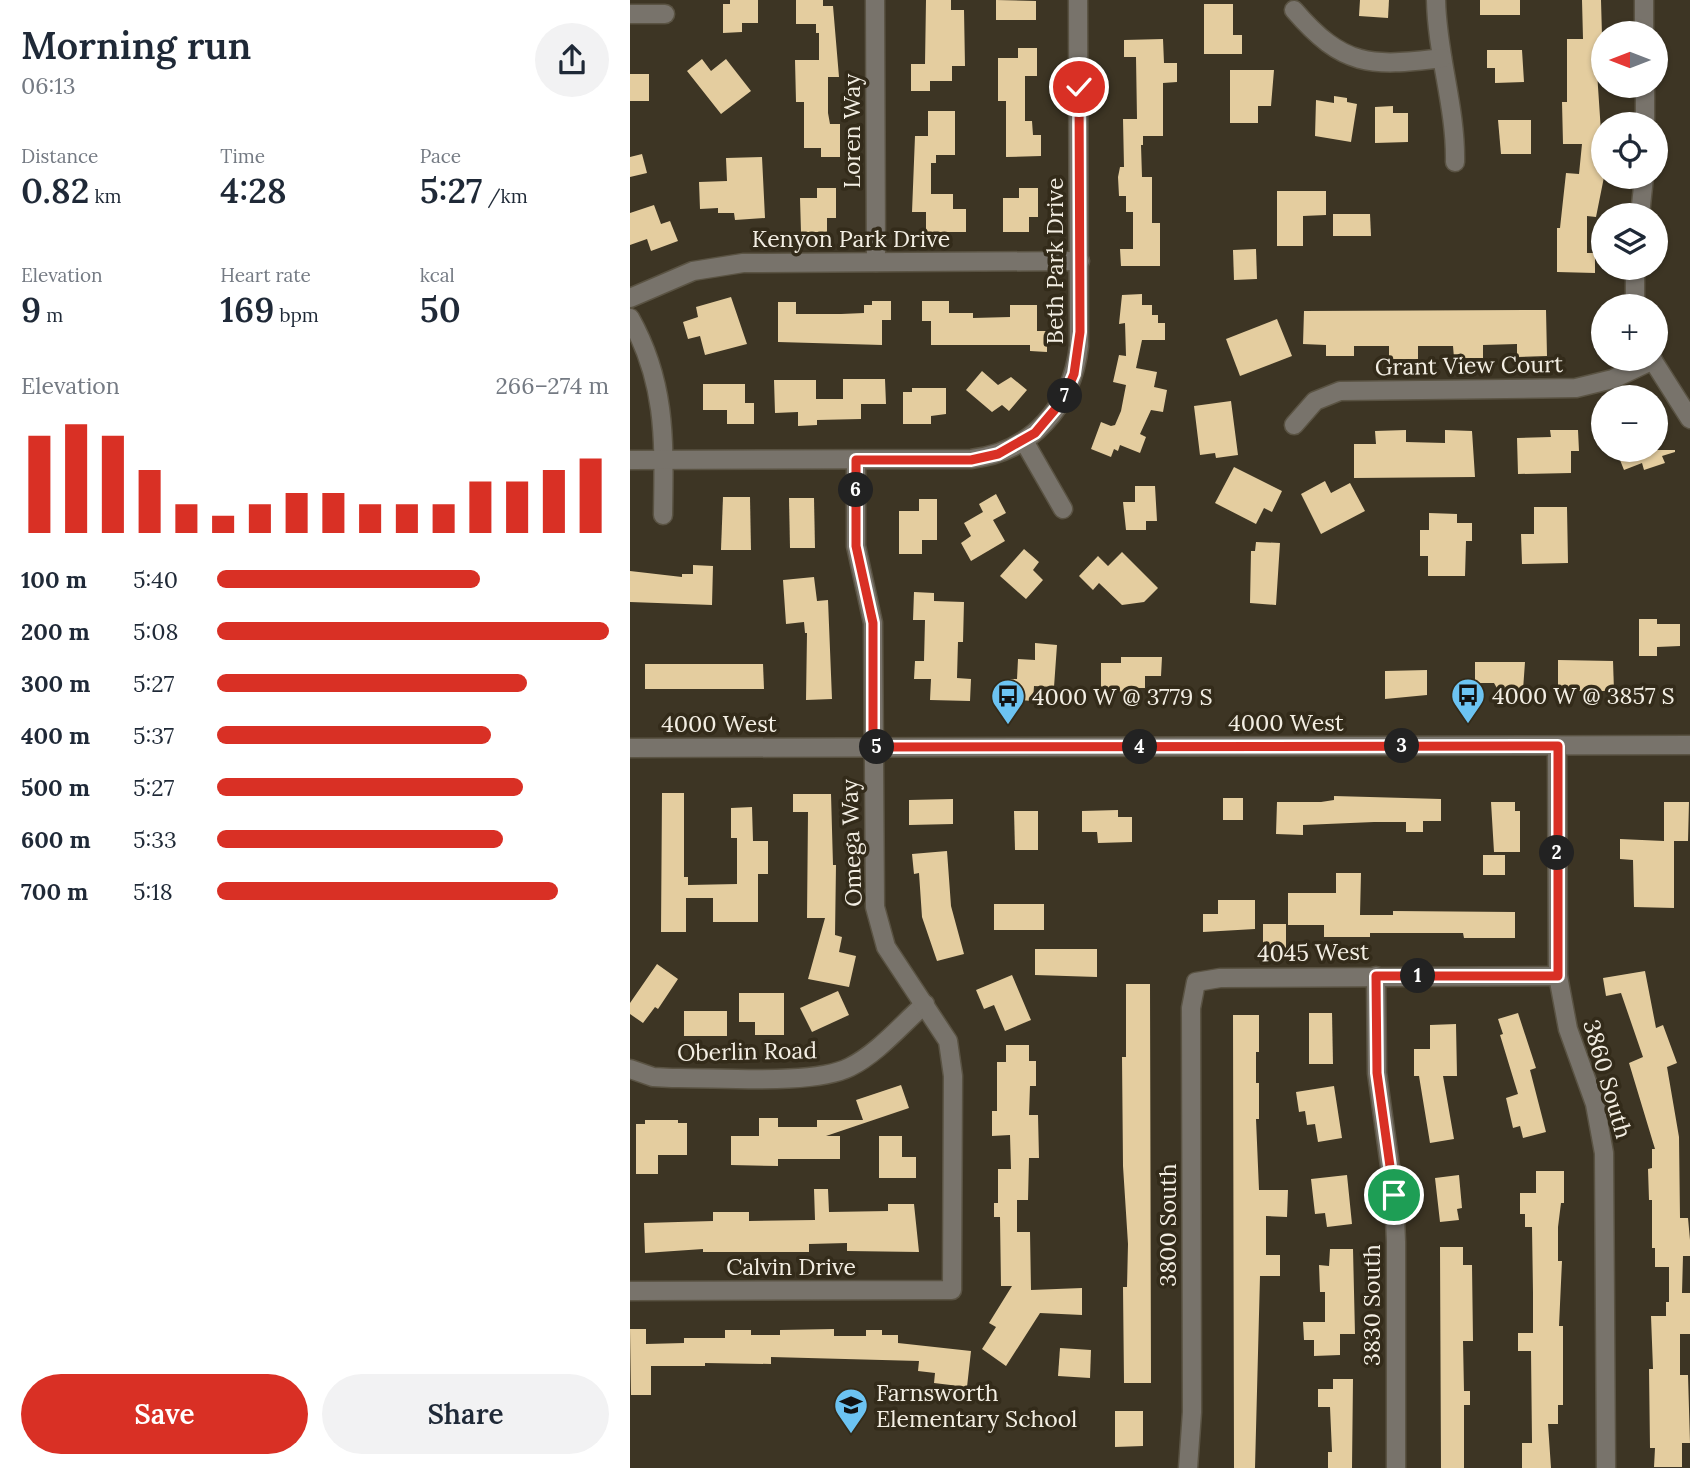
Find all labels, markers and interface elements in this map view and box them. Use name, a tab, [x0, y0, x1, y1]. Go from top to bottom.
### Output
text: Morning run	[21, 21, 251, 69]
north arrow	[1591, 21, 1668, 98]
map controls	[1591, 21, 1668, 462]
button: share	[535, 23, 609, 97]
pin	[1049, 57, 1109, 117]
icon: check	[1060, 68, 1098, 106]
text: 06:13	[21, 71, 76, 100]
street label: Loren Way	[837, 73, 866, 188]
button: locate	[1591, 112, 1668, 189]
text: Distance	[21, 144, 98, 168]
text: Time	[220, 144, 265, 168]
text: Pace	[420, 144, 461, 168]
text: 0.82	[21, 168, 89, 213]
text: 4:28	[220, 168, 287, 213]
text: 5:27	[420, 168, 482, 213]
street label: Beth Park Drive	[1040, 178, 1069, 344]
text: km	[89, 184, 122, 208]
text: /km	[482, 184, 528, 208]
button: layers	[1591, 203, 1668, 280]
street label: Kenyon Park Drive	[752, 224, 950, 253]
text: Elevation	[21, 263, 103, 287]
text: Heart rate	[220, 263, 311, 287]
text: kcal	[420, 263, 455, 287]
text: 9	[21, 287, 41, 332]
text: 169	[220, 287, 274, 332]
text: 50	[420, 287, 461, 332]
button: +	[1591, 294, 1668, 371]
text: m	[41, 303, 63, 327]
text: bpm	[274, 303, 319, 327]
street label: Grant View Court	[1375, 349, 1563, 381]
text: Elevation	[21, 371, 120, 400]
text: 266–274 m	[496, 371, 609, 400]
pin: 7	[1048, 378, 1082, 414]
text: 7	[1060, 383, 1069, 407]
button: −	[1591, 385, 1668, 462]
pin: 6	[838, 472, 874, 508]
text: 6	[850, 477, 861, 501]
text: 100 m	[21, 565, 87, 594]
text: 5:40	[133, 565, 178, 594]
text: 200 m	[21, 617, 90, 646]
text: 5:08	[133, 617, 179, 646]
text: 300 m	[21, 669, 90, 698]
text: 5:27	[133, 669, 174, 698]
bus stop icon: 4000 W @ 3857 S	[1449, 676, 1487, 725]
bus stop icon: 4000 W @ 3779 S	[989, 677, 1027, 726]
place label: 4000 W @ 3857 S	[1492, 681, 1675, 710]
place label: 4000 W @ 3779 S	[1032, 682, 1213, 711]
street label: 4000 West	[1228, 708, 1344, 737]
street label: 4000 West	[661, 709, 777, 738]
text: 400 m	[21, 721, 90, 750]
text: 5:37	[133, 721, 174, 750]
pin: 3	[1384, 728, 1420, 764]
pin: 5	[860, 730, 894, 764]
pin: 4	[1122, 730, 1158, 764]
text: 3	[1396, 733, 1407, 757]
text: 5	[871, 734, 882, 758]
text: 4	[1134, 734, 1145, 758]
text: 500 m	[21, 773, 90, 802]
text: 5:27	[133, 773, 174, 802]
street label: Omega Way	[834, 778, 868, 907]
text: 600 m	[21, 825, 91, 854]
text: 5:33	[133, 825, 177, 854]
pin: 2	[1539, 836, 1574, 870]
text: 2	[1551, 840, 1562, 864]
text: 700 m	[21, 877, 88, 906]
text: 5:18	[133, 877, 173, 906]
street label: 4045 West	[1257, 937, 1369, 967]
pin: 1	[1400, 958, 1436, 993]
text: 1	[1414, 963, 1421, 987]
street label: 3860 South	[1577, 1016, 1639, 1142]
street label: Oberlin Road	[677, 1035, 818, 1067]
street label: 3800 South	[1153, 1163, 1182, 1287]
pin	[1364, 1165, 1424, 1225]
icon: arrive	[1375, 1176, 1413, 1214]
street label: 3830 South	[1357, 1244, 1386, 1366]
street label: Calvin Drive	[726, 1252, 856, 1281]
button: Save	[21, 1374, 308, 1454]
button: Share	[322, 1374, 609, 1454]
place label: Farnsworth Elementary School	[876, 1378, 1077, 1433]
school or university icon: Farnsworth Elementary School	[832, 1386, 870, 1435]

